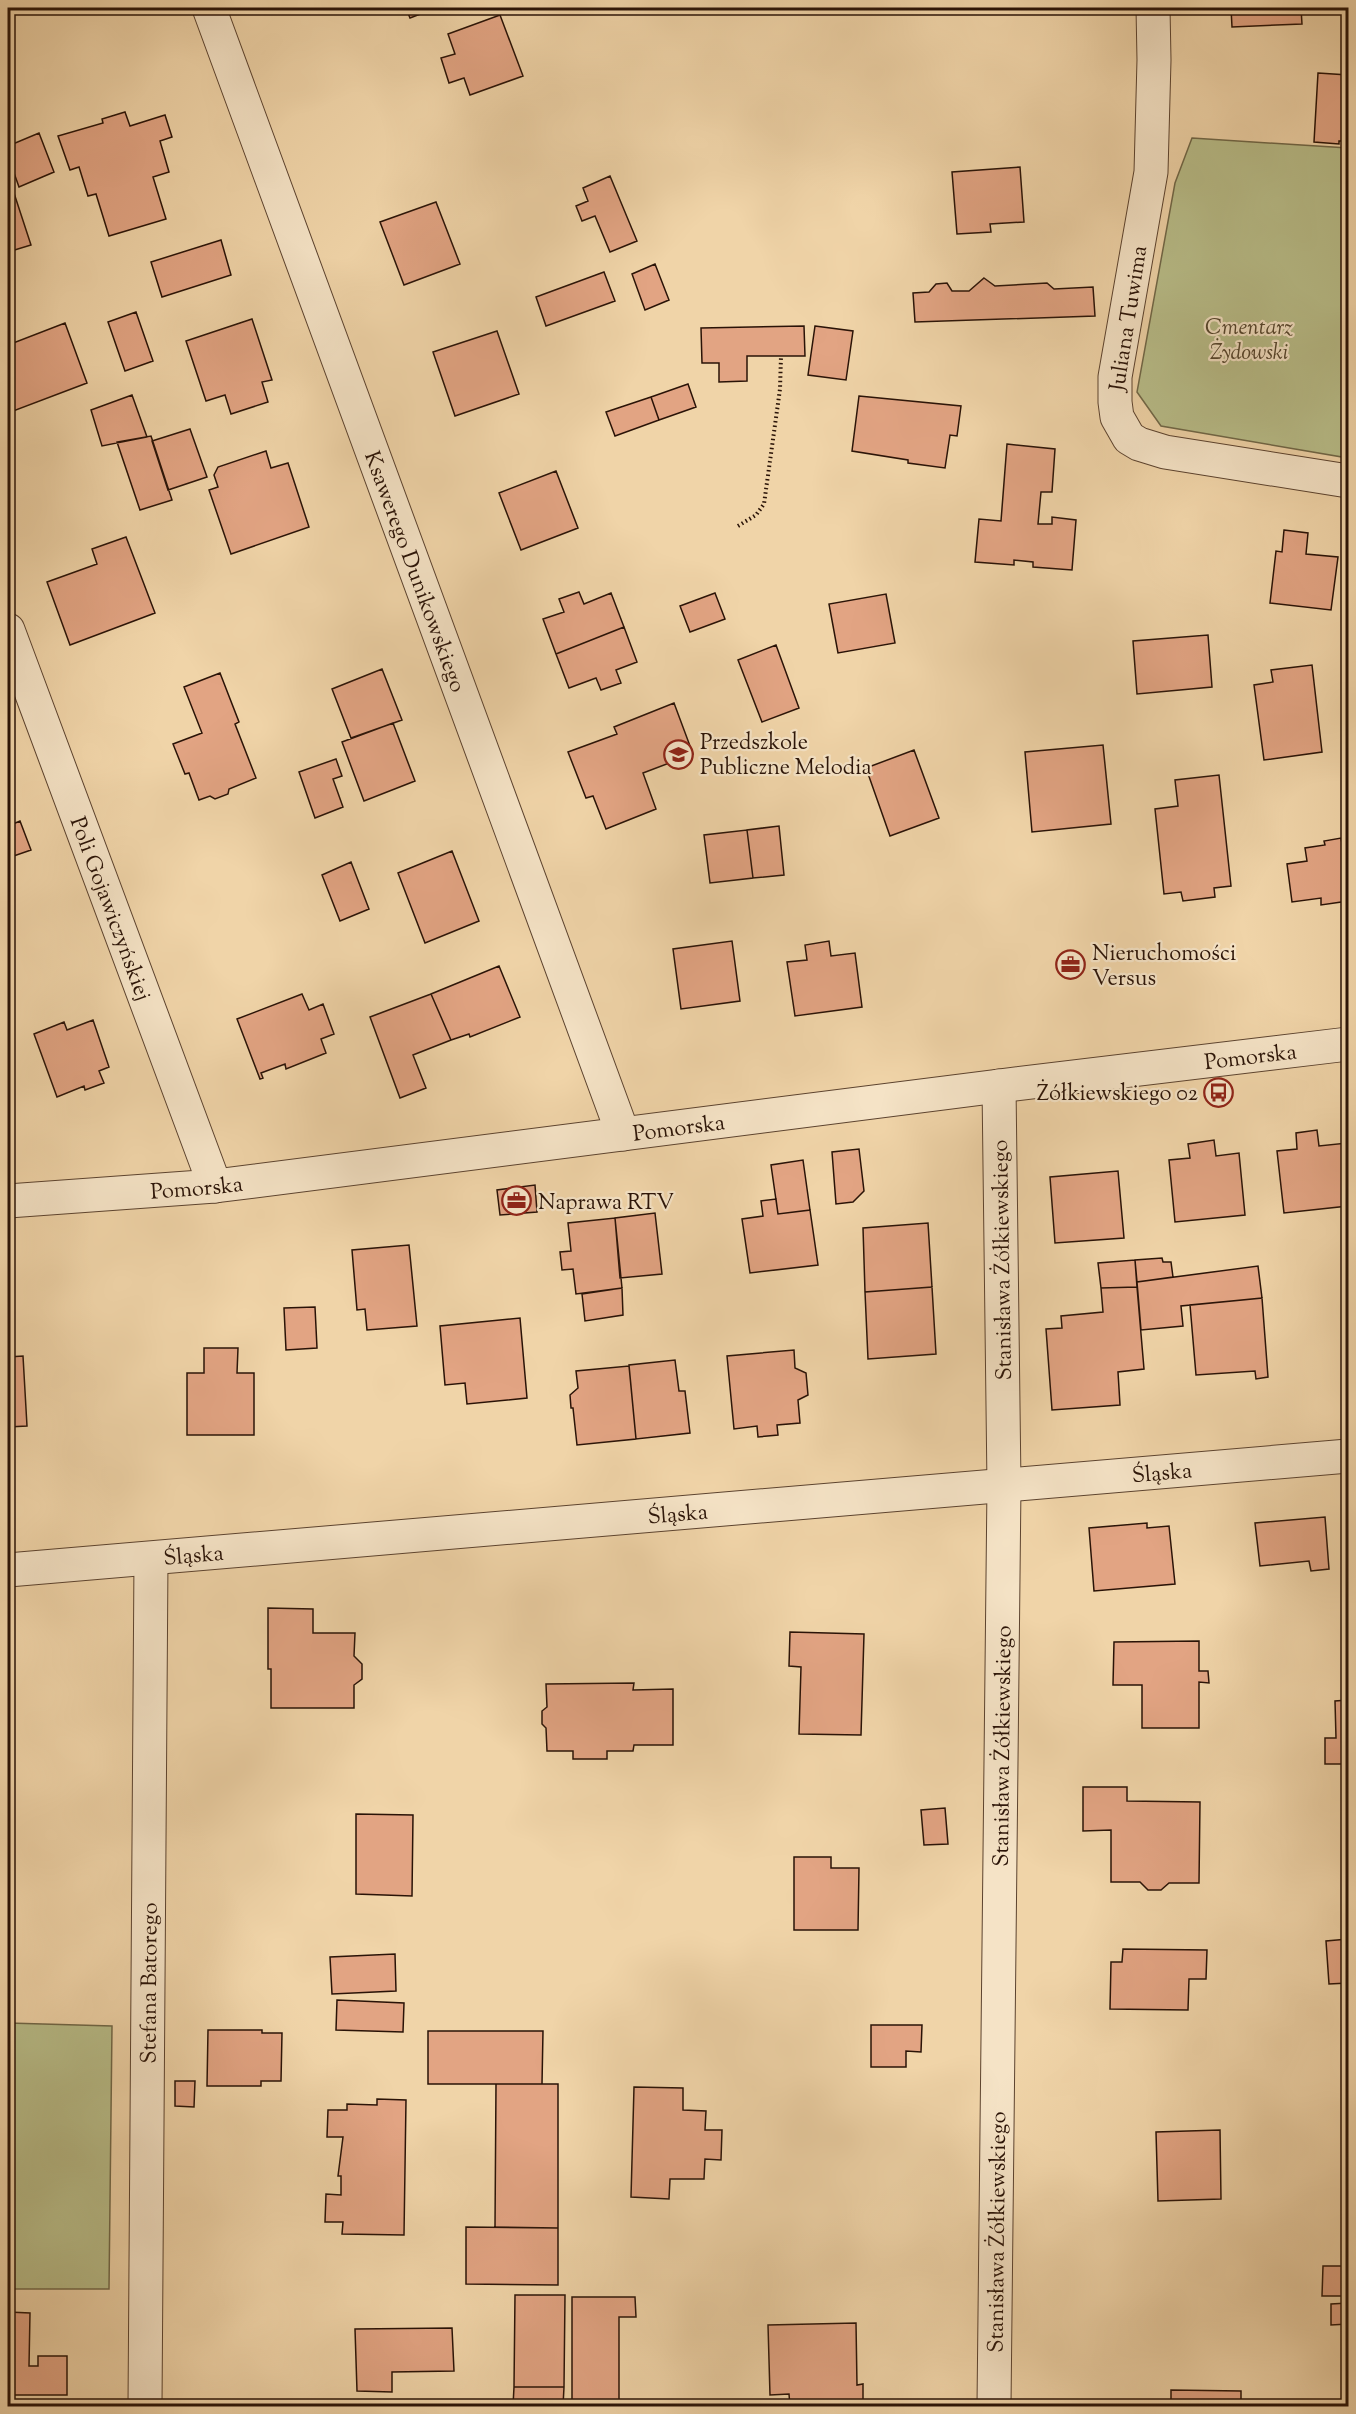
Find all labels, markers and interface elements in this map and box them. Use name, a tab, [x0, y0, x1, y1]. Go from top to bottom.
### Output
street label: Juliana Tuwima	[1103, 244, 1157, 394]
park label: Cmentarz Żydowski	[1205, 313, 1293, 370]
street label: Ksawerego Dunikowskiego	[354, 447, 472, 697]
place label: Przedszkole Publiczne Melodia	[700, 728, 872, 785]
school or university icon: Przedszkole Publiczne Melodia	[663, 738, 695, 770]
street label: Poli Gojawiczyńskiej	[60, 813, 158, 1006]
place label: Nieruchomości Versus	[1092, 939, 1236, 996]
office icon: Nieruchomości Versus	[1055, 949, 1087, 981]
street label: Pomorska	[1203, 1037, 1299, 1080]
bus stop icon: Żółkiewskiego 02	[1203, 1076, 1235, 1108]
place label: Żółkiewskiego 02	[1037, 1079, 1198, 1111]
street label: Pomorska	[631, 1108, 727, 1152]
street label: Stanisława Żółkiewskiego	[986, 1139, 1022, 1381]
street label: Pomorska	[149, 1170, 245, 1210]
office icon: Naprawa RTV	[501, 1185, 533, 1217]
place label: Naprawa RTV	[538, 1188, 674, 1220]
street label: Śląska	[1131, 1456, 1193, 1493]
street label: Śląska	[646, 1498, 709, 1535]
street label: Śląska	[162, 1539, 225, 1576]
street label: Stanisława Żółkiewskiego	[987, 1625, 1021, 1867]
street label: Stefana Batorego	[134, 1902, 168, 2064]
street label: Stanisława Żółkiewskiego	[982, 2111, 1016, 2353]

